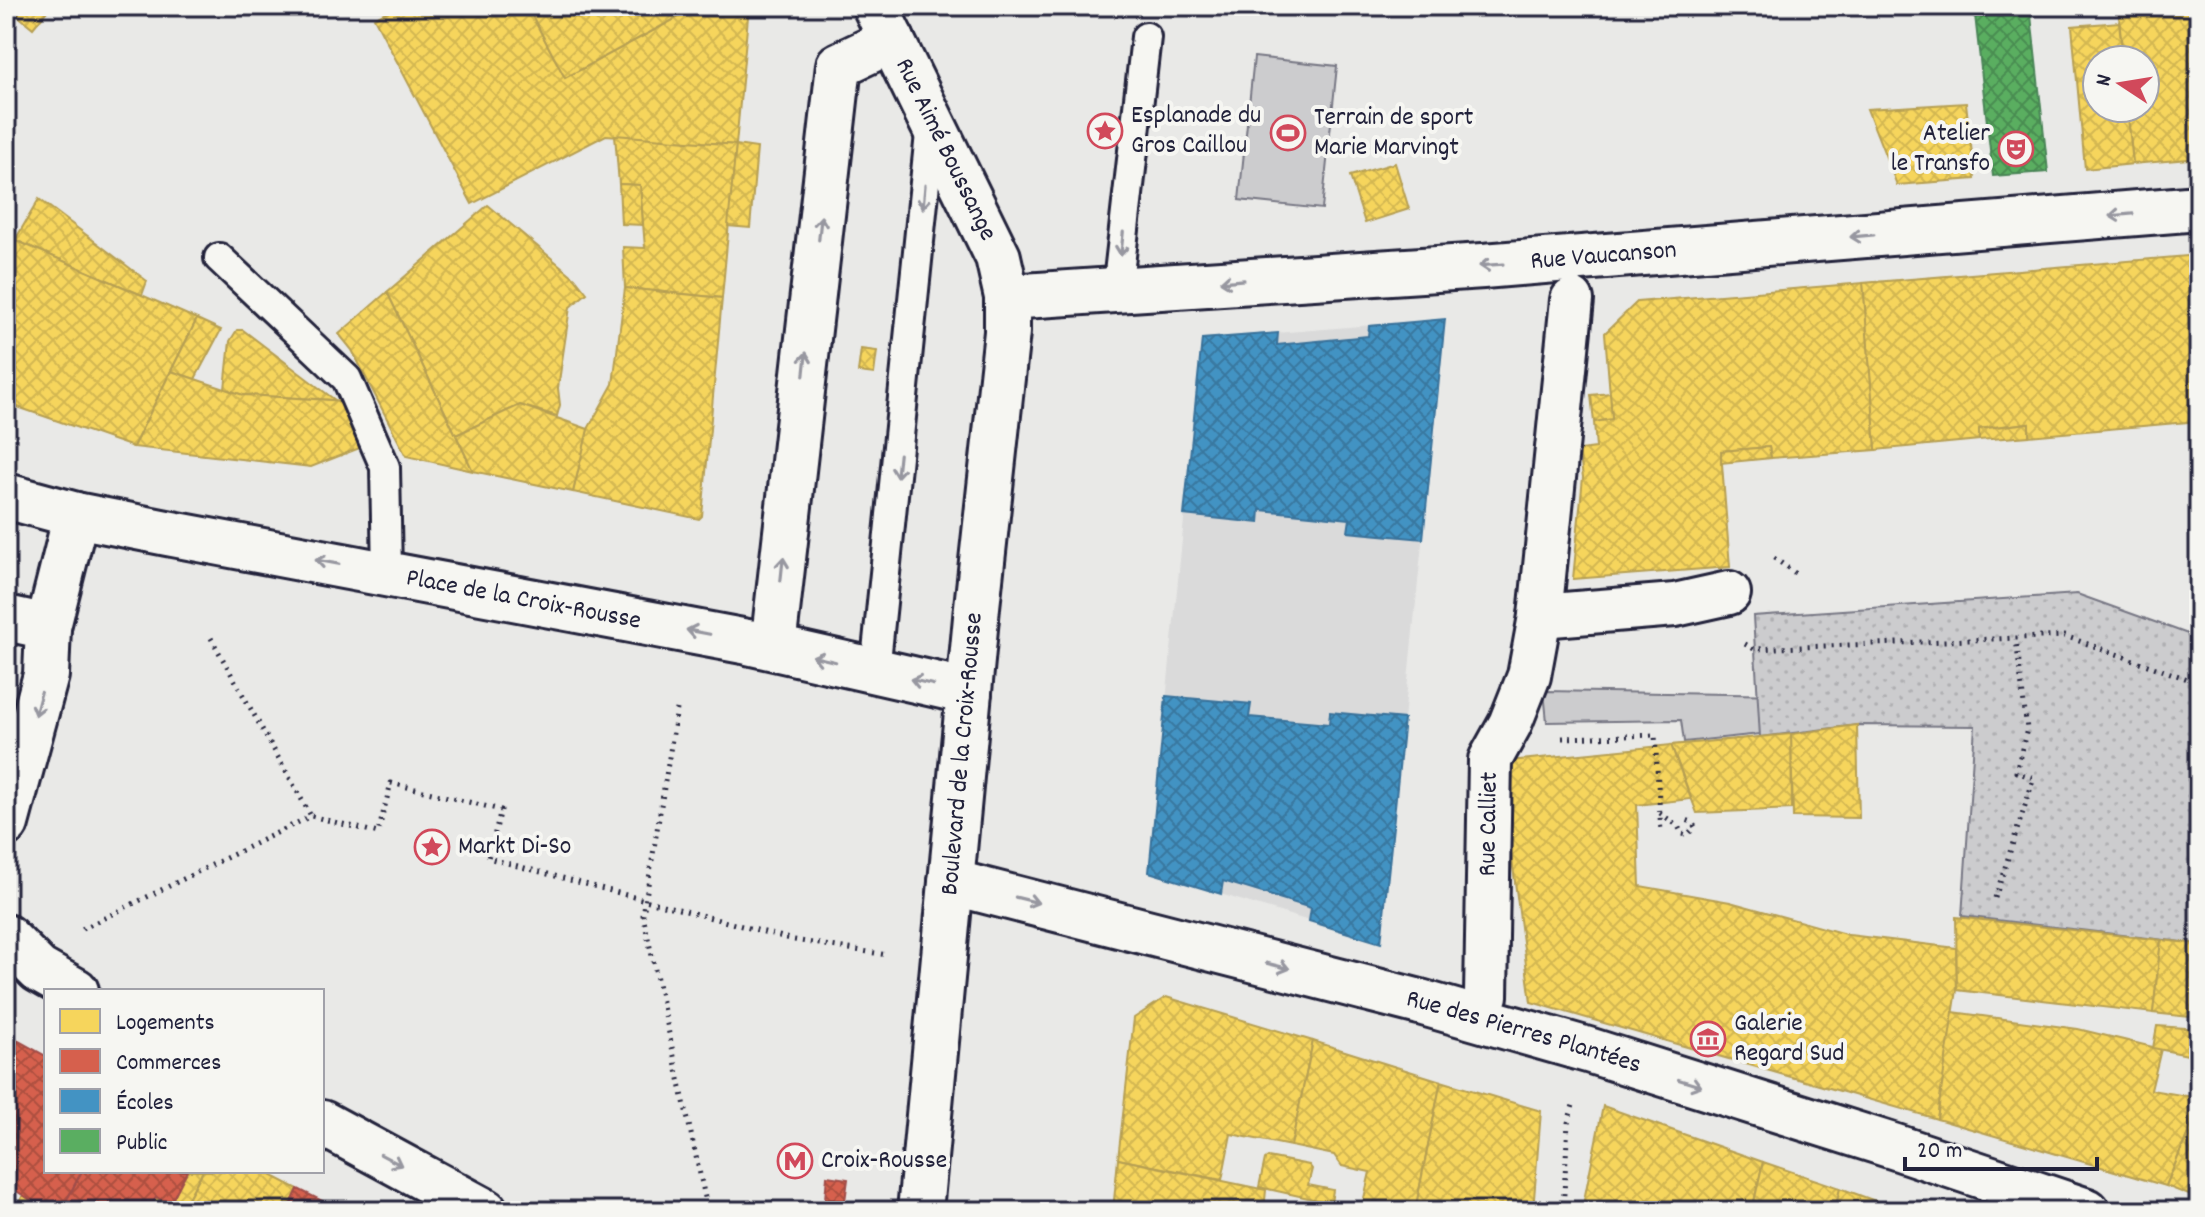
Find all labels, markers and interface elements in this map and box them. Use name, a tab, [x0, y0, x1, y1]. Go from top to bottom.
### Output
north arrow	[2081, 44, 2161, 124]
street label: Rue Aimé Boussange	[885, 52, 1006, 247]
text: N	[2089, 72, 2121, 89]
place label: Esplanade du Gros Caillou	[1131, 98, 1261, 165]
place label: Terrain de sport Marie Marvingt	[1314, 100, 1474, 167]
place icon: Esplanade du Gros Caillou	[1086, 112, 1124, 150]
sports icon: Terrain de sport Marie Marvingt	[1269, 114, 1307, 152]
place label: Atelier le Transfo	[1890, 116, 1990, 183]
theatre icon: Atelier le Transfo	[1997, 130, 2035, 168]
one-way arrow	[916, 183, 931, 210]
one-way arrow	[2108, 208, 2135, 223]
one-way arrow	[812, 215, 827, 242]
one-way arrow	[1849, 228, 1876, 243]
one-way arrow	[1115, 230, 1130, 257]
street label: Rue Vaucanson	[1529, 232, 1678, 281]
one-way arrow	[1478, 258, 1505, 273]
one-way arrow	[1219, 274, 1246, 289]
one-way arrow	[798, 351, 813, 378]
one-way arrow	[890, 452, 905, 479]
one-way arrow	[315, 553, 340, 568]
one-way arrow	[775, 557, 790, 583]
street label: Place de la Croix-Rousse	[403, 560, 644, 640]
street label: Boulevard de la Croix-Rousse	[932, 611, 994, 897]
one-way arrow	[686, 624, 711, 639]
one-way arrow	[812, 651, 837, 666]
one-way arrow	[910, 674, 936, 689]
one-way arrow	[30, 691, 45, 717]
street label: Rue Calliet	[1470, 771, 1508, 877]
place icon: Markt Di-So	[413, 828, 451, 866]
place label: Markt Di-So	[458, 829, 571, 866]
one-way arrow	[1013, 893, 1039, 908]
one-way arrow	[1265, 959, 1291, 974]
street label: Rue des Pierres Plantées	[1402, 981, 1646, 1084]
legend	[44, 989, 324, 1173]
place label: Galerie Regard Sud	[1734, 1006, 1844, 1073]
text: Logements	[116, 1007, 215, 1041]
museum icon: Galerie Regard Sud	[1689, 1020, 1727, 1058]
text: Commerces	[116, 1047, 221, 1081]
one-way arrow	[1677, 1076, 1702, 1091]
text: Écoles	[116, 1087, 174, 1121]
scale bar	[1905, 1121, 2097, 1171]
text: Public	[116, 1127, 167, 1161]
text: 20 m	[1917, 1135, 1963, 1169]
metro station icon: Croix-Rousse	[776, 1142, 814, 1180]
place label: Croix-Rousse	[821, 1143, 947, 1180]
one-way arrow	[378, 1153, 402, 1169]

